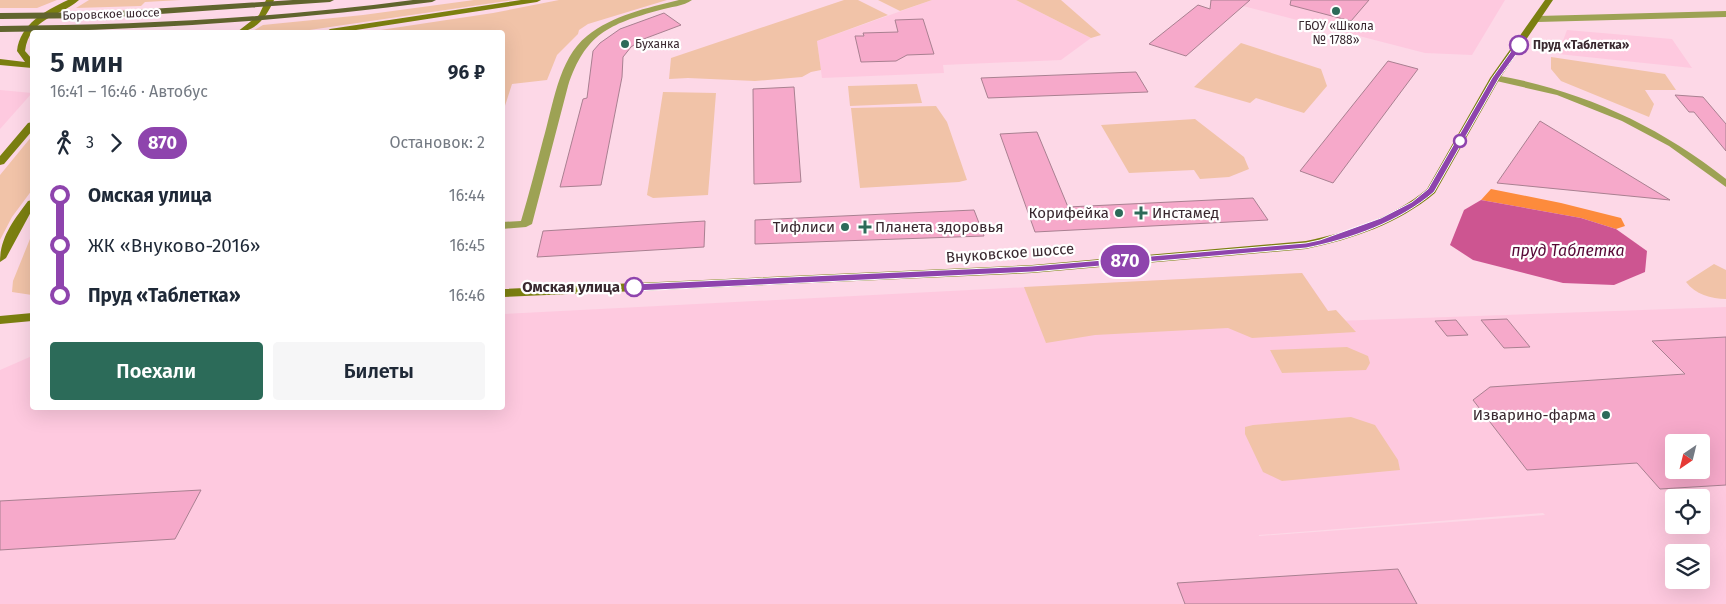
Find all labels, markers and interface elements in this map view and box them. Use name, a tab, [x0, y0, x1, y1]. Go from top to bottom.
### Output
street label: Боровское шоссе	[62, 5, 160, 23]
marker: ГБОУ «Школа № 1788»	[1330, 5, 1342, 17]
place label: ГБОУ «Школа № 1788»	[1298, 19, 1374, 47]
marker: Пруд «Таблетка»	[1509, 35, 1529, 55]
place label: Буханка	[635, 37, 680, 51]
marker: Буханка	[619, 38, 631, 50]
place label: Пруд «Таблетка»	[1533, 38, 1630, 52]
text: 5 мин	[50, 46, 123, 79]
text: 96 ₽	[448, 61, 485, 84]
text: 16:41 – 16:46 · Автобус	[50, 82, 208, 101]
icon: walk	[50, 129, 78, 157]
icon: forward	[102, 129, 130, 157]
text: 870	[148, 132, 177, 154]
text: 3	[86, 133, 94, 152]
text: Остановок: 2	[389, 133, 485, 152]
unlabelled marker	[1453, 134, 1467, 148]
text: Омская улица	[88, 184, 212, 207]
text: 16:44	[449, 186, 485, 205]
place label: Корифейка	[1029, 204, 1109, 222]
place label: Инстамед	[1152, 204, 1219, 222]
marker: Инстамед	[1134, 206, 1148, 220]
marker: Корифейка	[1113, 207, 1125, 219]
place label: Тифлиси	[773, 218, 835, 236]
place label: Планета здоровья	[875, 218, 1003, 236]
marker: Тифлиси	[839, 221, 851, 233]
marker: Планета здоровья	[859, 221, 871, 233]
text: ЖК «Внуково-2016»	[88, 234, 261, 257]
text: 16:45	[449, 236, 485, 255]
street label: Внуковское шоссе	[945, 240, 1075, 266]
water label: пруд Таблетка	[1511, 241, 1625, 260]
line badge: 870	[1096, 245, 1154, 277]
text: 870	[1111, 250, 1139, 272]
marker: Омская улица	[624, 277, 644, 297]
place label: Омская улица	[522, 278, 620, 296]
text: Пруд «Таблетка»	[88, 284, 241, 307]
text: 16:46	[449, 286, 485, 305]
button: Поехали	[50, 342, 263, 400]
button: Билеты	[273, 342, 485, 400]
place label: Изварино-фарма	[1473, 406, 1596, 424]
marker: Изварино-фарма	[1600, 409, 1612, 421]
north arrow	[1665, 434, 1710, 479]
map controls	[1665, 434, 1710, 589]
button: locate	[1665, 489, 1710, 534]
button: layers	[1665, 544, 1710, 589]

